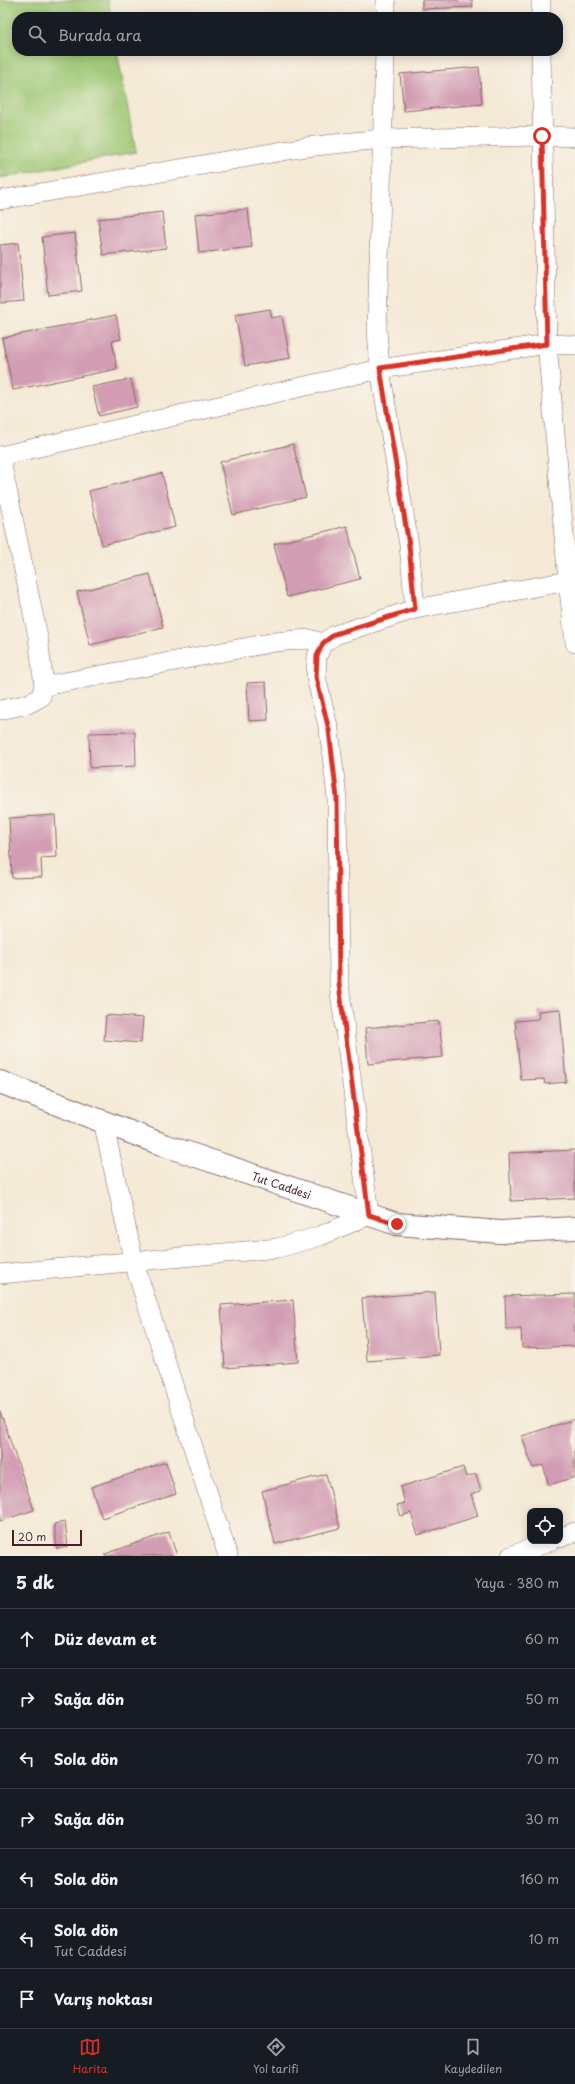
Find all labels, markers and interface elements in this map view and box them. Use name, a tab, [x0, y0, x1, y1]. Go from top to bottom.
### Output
search box	[12, 12, 563, 56]
icon: search	[26, 23, 48, 45]
text: Burada ara	[58, 23, 141, 46]
route start	[533, 127, 551, 145]
street label: Tut Caddesi	[250, 1167, 314, 1203]
route end	[388, 1215, 406, 1233]
map controls	[527, 1508, 563, 1544]
button: locate	[527, 1508, 563, 1544]
scale bar	[12, 1528, 82, 1547]
text: 20 m	[18, 1528, 46, 1545]
text: 5 dk	[16, 1569, 54, 1595]
text: Yaya · 380 m	[474, 1573, 559, 1592]
text: Düz devam et	[54, 1627, 157, 1650]
icon: ahead	[16, 1628, 38, 1650]
text: 60 m	[525, 1629, 559, 1648]
text: Sağa dön	[54, 1687, 124, 1710]
icon: right	[16, 1688, 38, 1710]
text: 50 m	[525, 1689, 559, 1708]
text: Sola dön	[54, 1747, 118, 1770]
icon: left	[16, 1748, 38, 1770]
text: 70 m	[526, 1749, 559, 1768]
text: Sağa dön	[54, 1807, 124, 1830]
icon: right	[16, 1808, 38, 1830]
text: 30 m	[525, 1809, 559, 1828]
text: Sola dön	[54, 1867, 118, 1890]
icon: left	[16, 1868, 38, 1890]
text: 160 m	[520, 1869, 559, 1888]
text: Sola dön	[54, 1918, 118, 1941]
icon: left	[16, 1928, 38, 1950]
text: 10 m	[529, 1929, 559, 1948]
text: Tut Caddesi	[54, 1941, 127, 1960]
text: Varış noktası	[54, 1987, 153, 2010]
icon: arrive	[16, 1988, 38, 2010]
tab: Harita	[73, 2036, 108, 2077]
tab: Yol tarifi	[253, 2036, 299, 2077]
tab: Kaydedilen	[444, 2036, 502, 2077]

